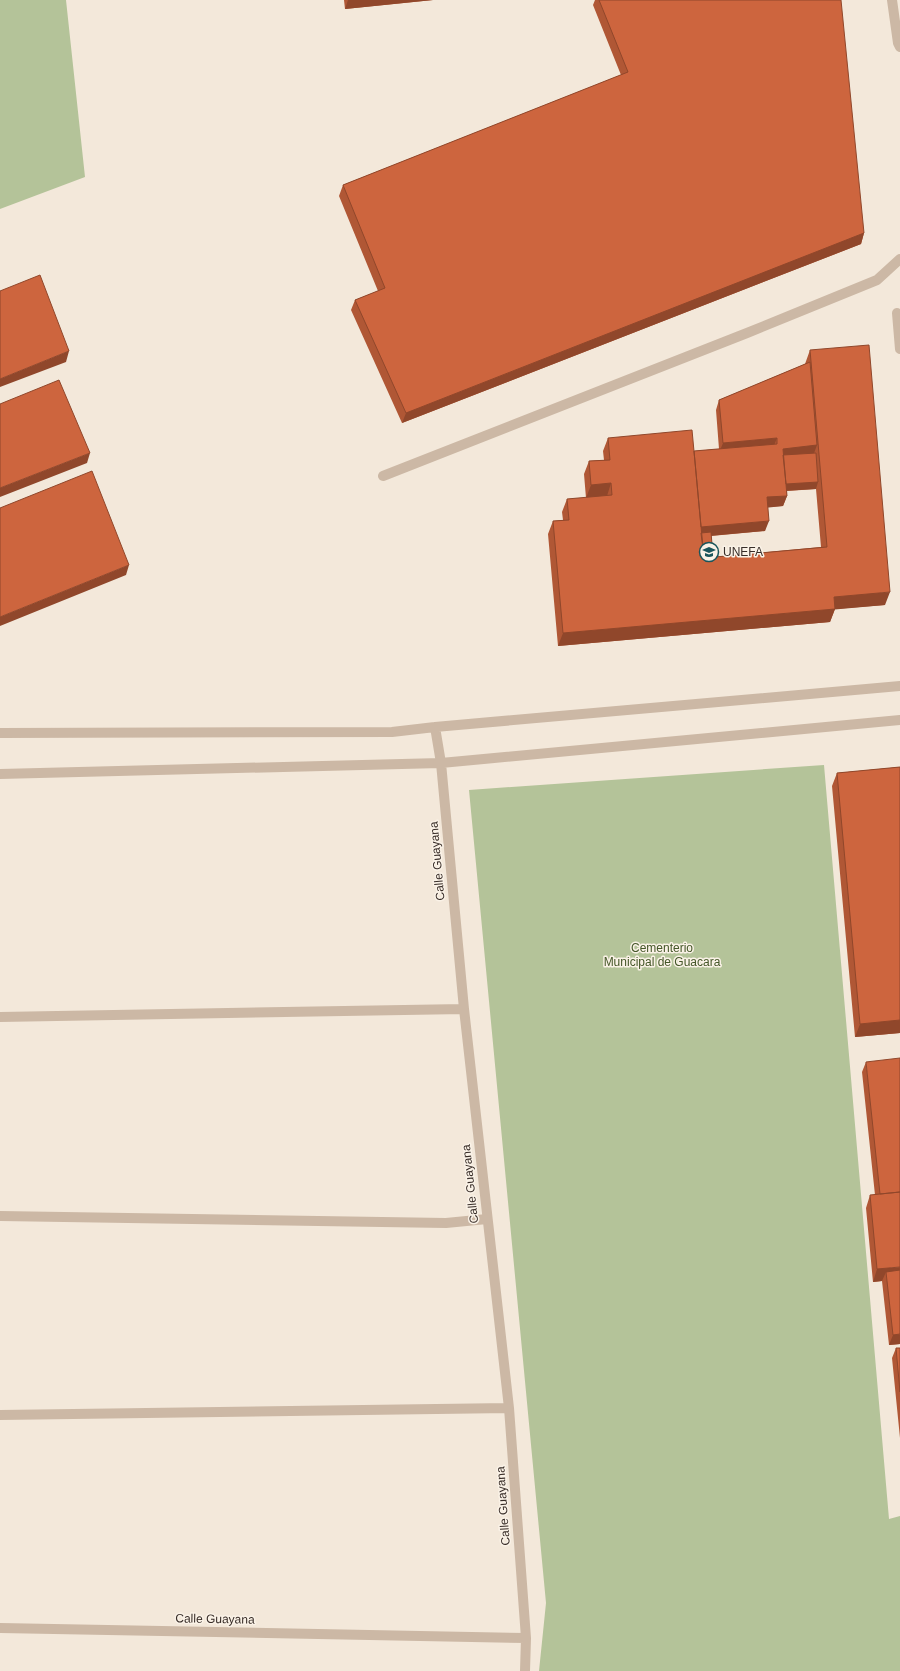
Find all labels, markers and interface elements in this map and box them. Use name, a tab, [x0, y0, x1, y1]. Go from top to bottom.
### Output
school or university icon: UNEFA	[698, 541, 720, 563]
place label: UNEFA	[723, 545, 763, 559]
street label: Calle Guayana	[427, 821, 447, 901]
park label: Cementerio Municipal de Guacara	[604, 941, 721, 969]
street label: Calle Guayana	[459, 1143, 481, 1224]
street label: Calle Guayana	[493, 1466, 513, 1546]
street label: Calle Guayana	[175, 1611, 255, 1627]

